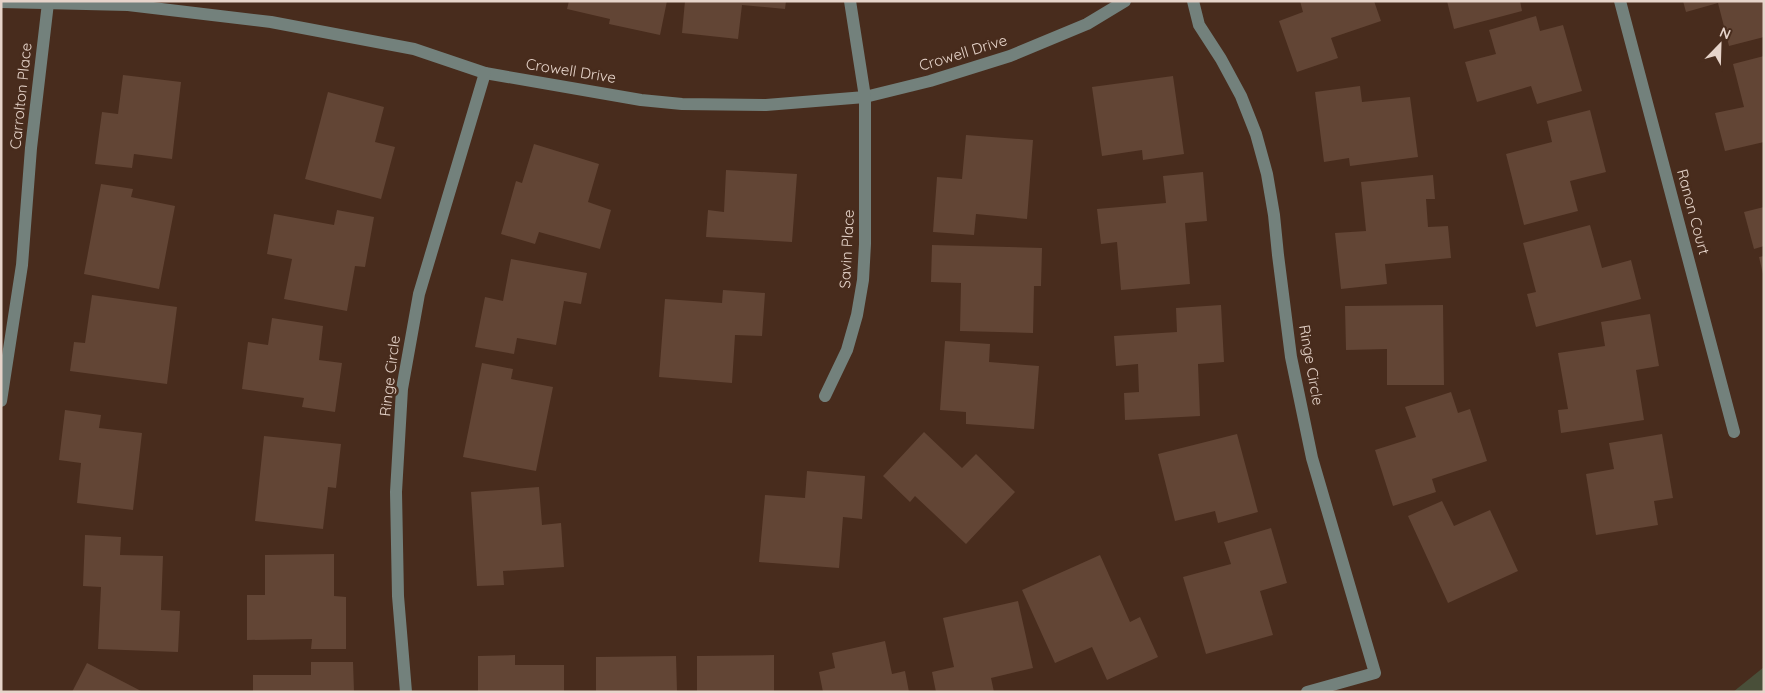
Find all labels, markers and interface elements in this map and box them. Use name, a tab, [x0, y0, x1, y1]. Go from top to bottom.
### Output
north arrow	[1695, 20, 1745, 70]
text: N	[1717, 23, 1733, 43]
street label: Crowell Drive	[916, 30, 1009, 75]
street label: Carrolton Place	[5, 42, 36, 150]
street label: Crowell Drive	[525, 54, 618, 87]
street label: Ranon Court	[1673, 167, 1714, 257]
street label: Savin Place	[835, 209, 858, 289]
street label: Ringe Circle	[1295, 323, 1328, 407]
street label: Ringe Circle	[375, 334, 404, 418]

